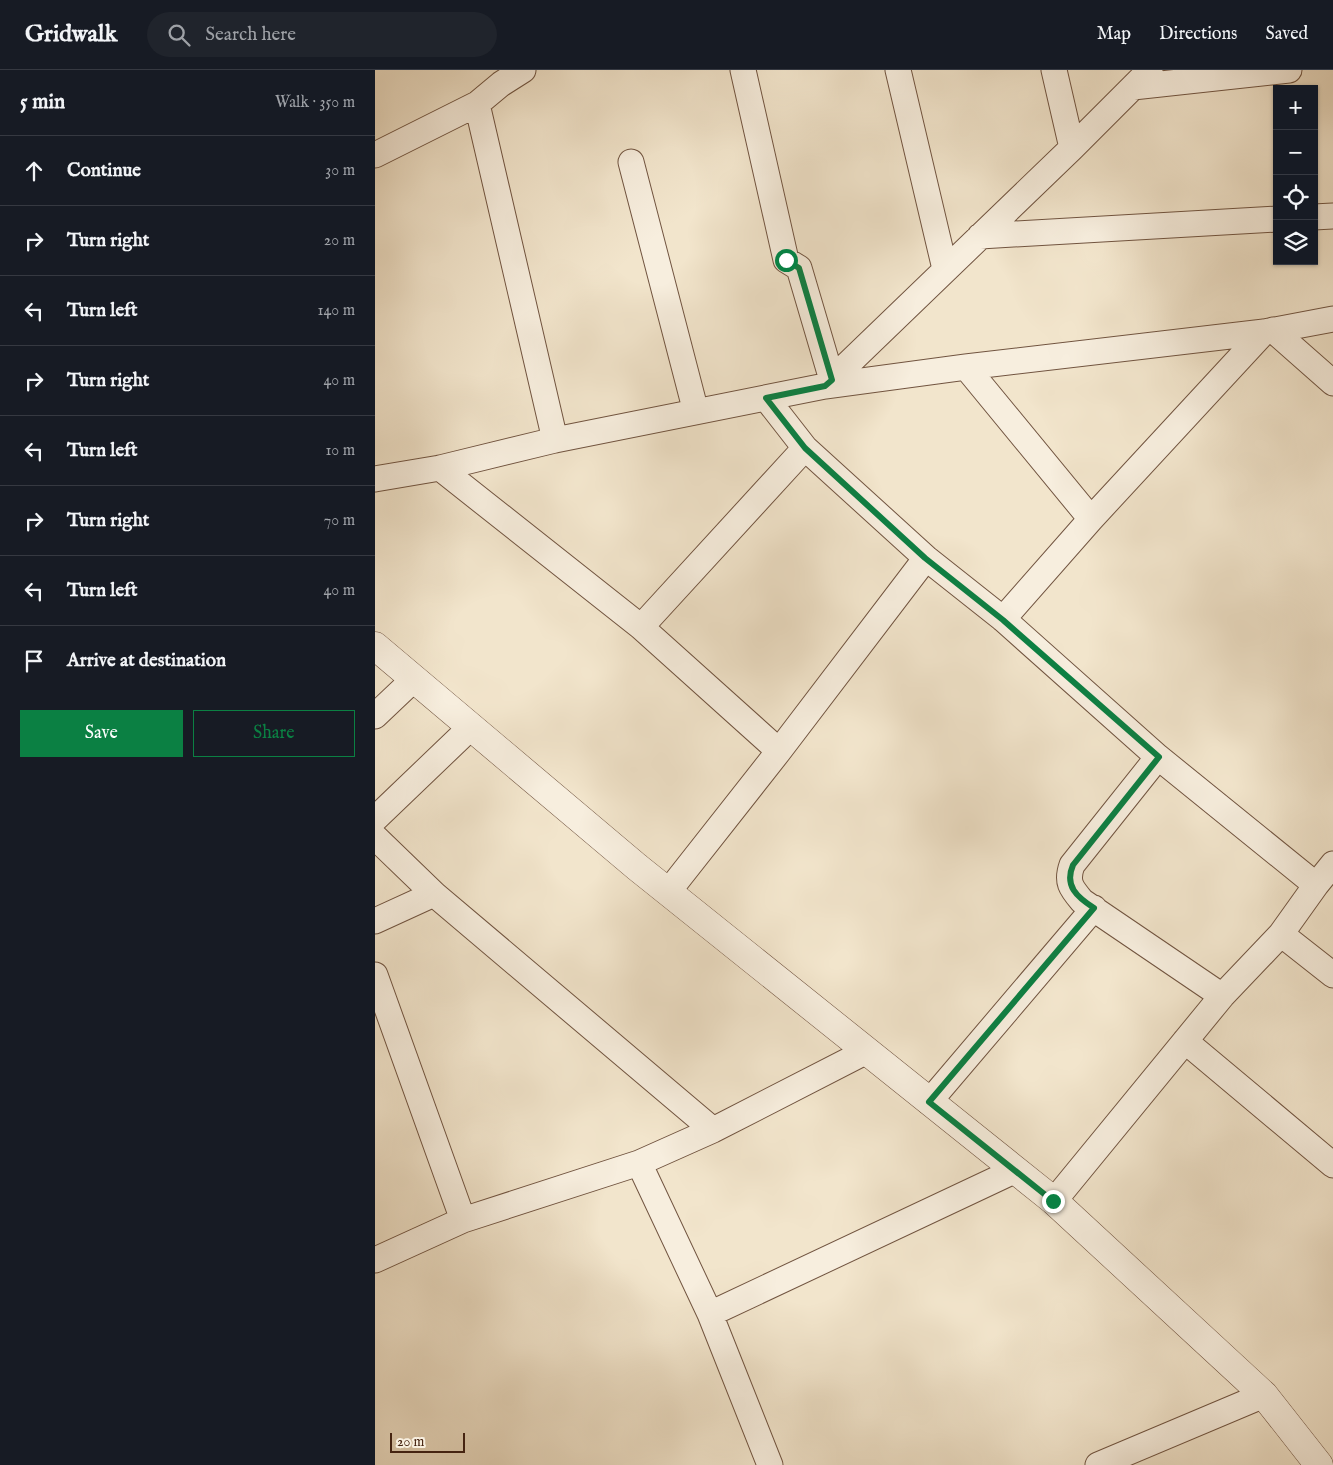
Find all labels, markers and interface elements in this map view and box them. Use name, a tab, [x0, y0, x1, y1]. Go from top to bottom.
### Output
search box	[147, 12, 497, 57]
text: Gridwalk	[25, 19, 117, 50]
icon: search	[165, 21, 193, 49]
text: Search here	[205, 23, 296, 47]
text: Map	[1097, 23, 1131, 46]
text: Directions	[1159, 23, 1237, 46]
text: Saved	[1265, 23, 1308, 46]
map controls	[1273, 85, 1318, 265]
button: +	[1273, 85, 1318, 130]
text: 5 min	[20, 89, 65, 116]
text: Walk · 350 m	[275, 93, 355, 113]
button: −	[1273, 130, 1318, 175]
icon: ahead	[20, 157, 48, 185]
text: Continue	[67, 159, 141, 183]
text: 30 m	[325, 161, 355, 181]
button: locate	[1273, 175, 1318, 220]
button: layers	[1273, 220, 1318, 265]
icon: right	[20, 227, 48, 255]
text: Turn right	[67, 229, 149, 253]
text: 20 m	[324, 231, 355, 251]
route start	[775, 249, 798, 272]
icon: left	[20, 297, 48, 325]
text: Turn left	[67, 299, 138, 323]
text: 140 m	[317, 301, 355, 321]
icon: right	[20, 367, 48, 395]
text: Turn right	[67, 369, 149, 393]
text: 40 m	[323, 371, 355, 391]
icon: left	[20, 437, 48, 465]
text: Turn left	[67, 439, 138, 463]
text: 10 m	[325, 441, 355, 461]
icon: right	[20, 507, 48, 535]
text: Turn right	[67, 509, 149, 533]
text: 70 m	[324, 511, 355, 531]
icon: left	[20, 577, 48, 605]
text: Turn left	[67, 579, 138, 603]
text: 40 m	[323, 581, 355, 601]
icon: arrive	[20, 647, 48, 675]
text: Arrive at destination	[67, 649, 226, 673]
button: Save	[20, 710, 183, 757]
button: Share	[193, 710, 355, 757]
route end	[1042, 1190, 1065, 1213]
scale bar	[390, 1430, 465, 1453]
text: 20 m	[397, 1433, 424, 1451]

